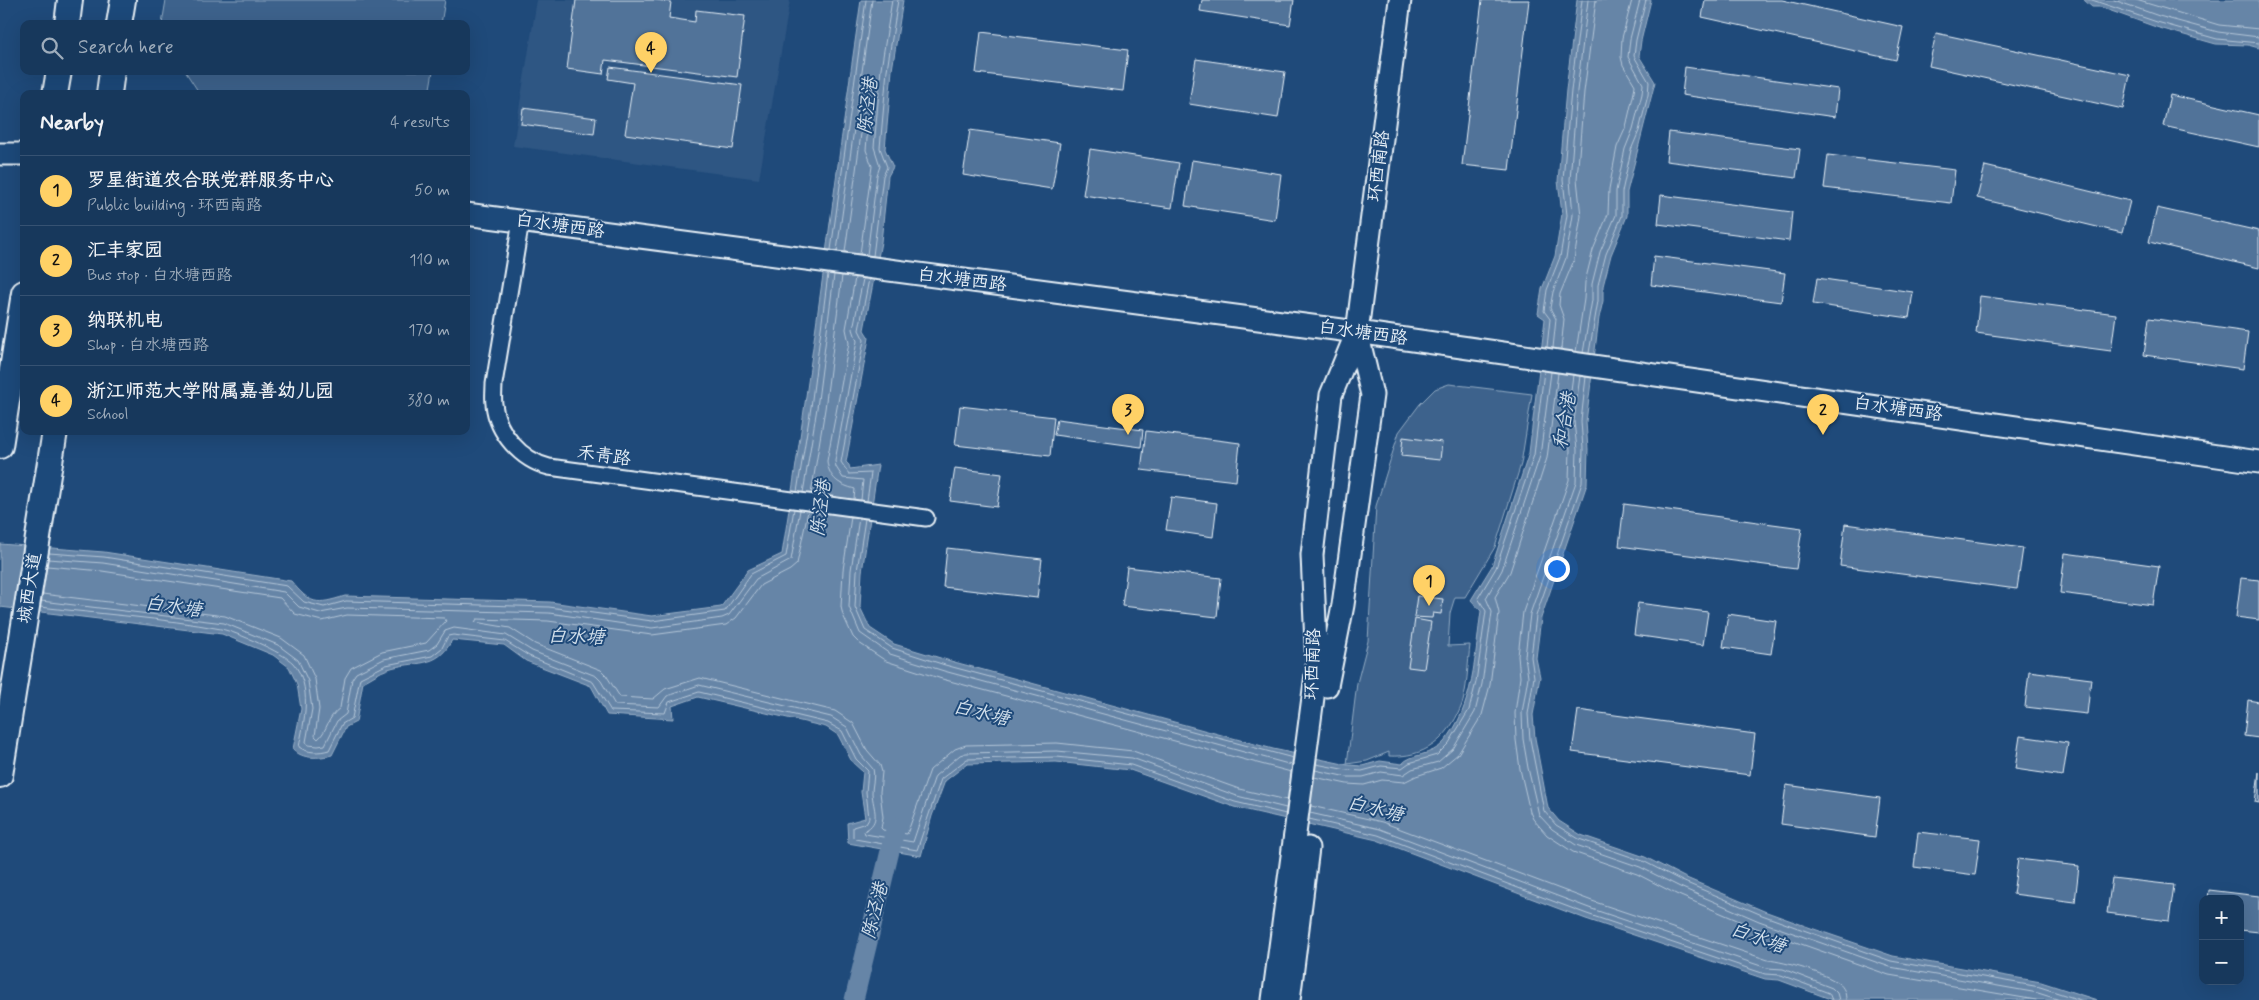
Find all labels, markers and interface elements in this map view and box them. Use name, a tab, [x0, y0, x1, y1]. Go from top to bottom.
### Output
search box	[20, 20, 470, 75]
pin: 4	[635, 32, 667, 73]
icon: search	[38, 34, 66, 62]
text: Search here	[78, 35, 174, 60]
water label: 陈泾港	[852, 74, 884, 136]
text: Nearby	[40, 109, 104, 137]
text: 4 results	[390, 112, 450, 133]
street label: 环西南路	[1363, 129, 1395, 203]
text: 罗星街道农合联党群服务中心	[87, 168, 334, 193]
text: 1	[52, 180, 60, 201]
text: 50 m	[414, 180, 450, 201]
text: Public building · 环西南路	[87, 195, 262, 216]
street label: 白水塘西路	[514, 208, 606, 244]
text: 汇丰家园	[87, 238, 163, 263]
text: 2	[52, 250, 60, 271]
text: 110 m	[409, 250, 450, 271]
street label: 白水塘西路	[916, 263, 1008, 297]
text: Bus stop · 白水塘西路	[87, 265, 232, 286]
text: 纳联机电	[87, 308, 163, 333]
street label: 白水塘西路	[1317, 315, 1409, 351]
text: 3	[52, 320, 60, 341]
text: 170 m	[408, 320, 450, 341]
text: Shop · 白水塘西路	[87, 335, 209, 356]
text: 浙江师范大学附属嘉善幼儿园	[87, 379, 334, 404]
water label: 和合港	[1548, 389, 1583, 451]
text: 4	[51, 390, 61, 411]
text: 380 m	[407, 390, 450, 411]
street label: 白水塘西路	[1852, 391, 1944, 427]
pin: 3	[1112, 394, 1144, 435]
pin: 2	[1807, 394, 1839, 435]
text: School	[87, 404, 128, 425]
street label: 禾青路	[576, 440, 632, 472]
water label: 陈泾港	[805, 476, 837, 538]
street label: 城西大道	[13, 551, 47, 625]
your location	[1544, 556, 1570, 582]
pin: 1	[1413, 565, 1445, 606]
water label: 白水塘	[143, 591, 205, 624]
water label: 白水塘	[547, 624, 607, 651]
street label: 环西南路	[1300, 628, 1326, 700]
water label: 白水塘	[950, 694, 1014, 733]
water label: 白水塘	[1344, 790, 1408, 829]
water label: 陈泾港	[856, 878, 895, 942]
map controls	[2199, 895, 2244, 985]
button: +	[2199, 895, 2244, 940]
water label: 白水塘	[1727, 917, 1791, 960]
button: −	[2199, 940, 2244, 985]

